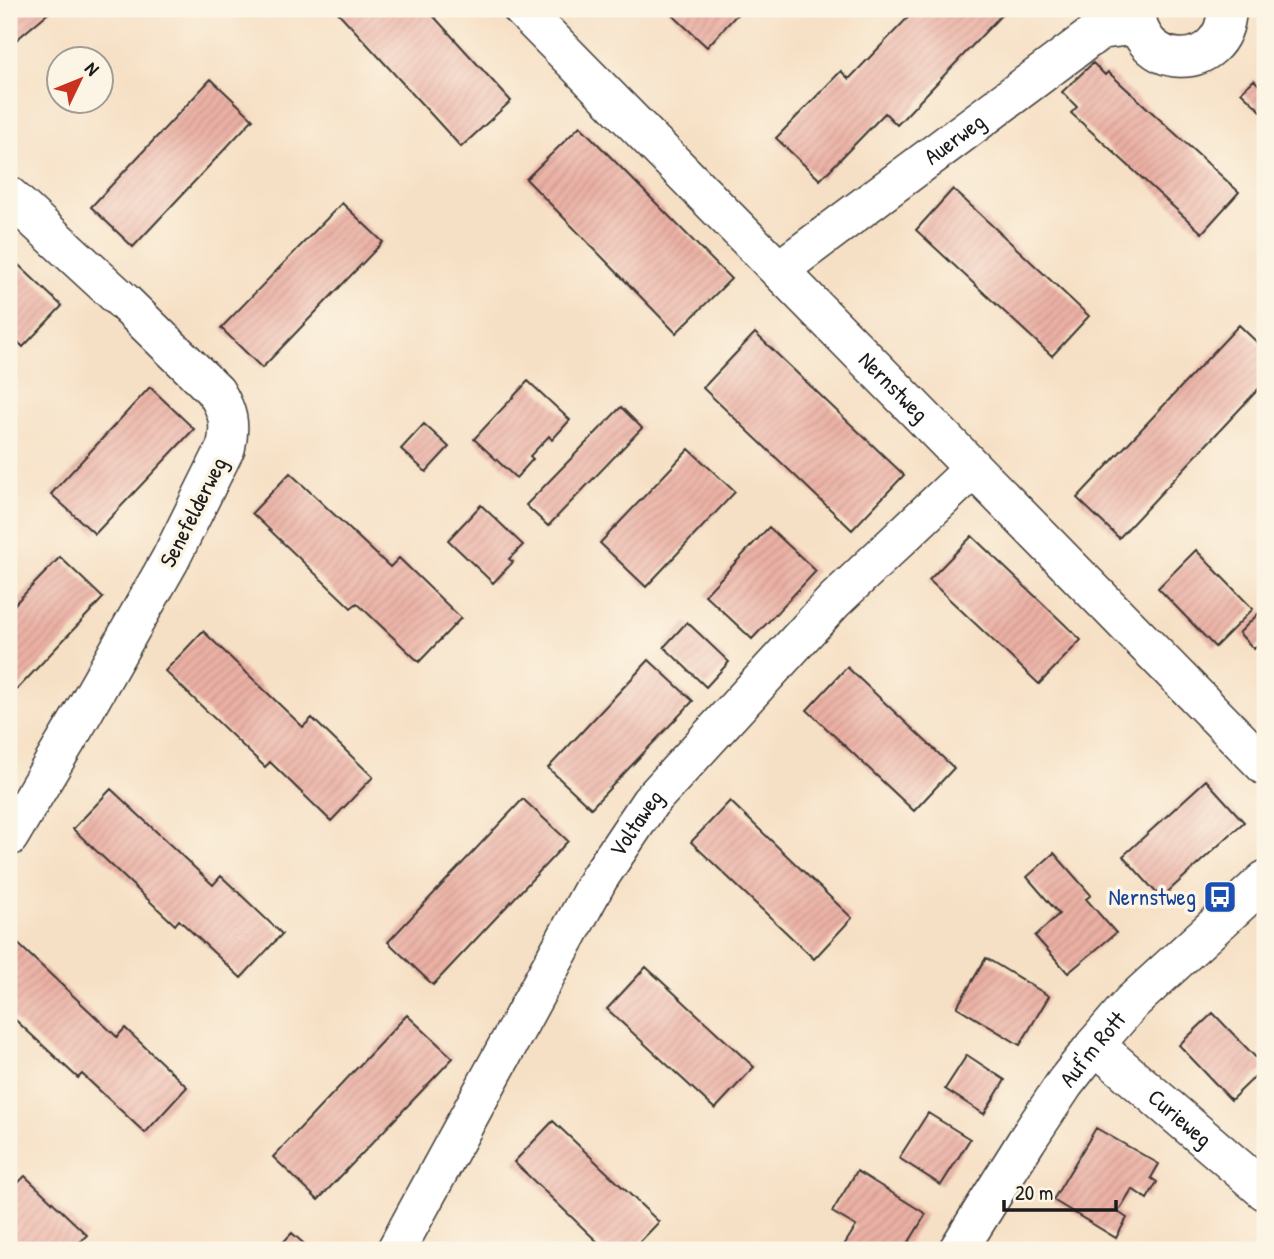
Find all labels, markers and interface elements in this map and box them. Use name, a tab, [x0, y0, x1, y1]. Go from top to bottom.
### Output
north arrow	[46, 46, 116, 116]
text: N	[79, 56, 105, 81]
street label: Auerweg	[917, 106, 991, 171]
street label: Nernstweg	[852, 344, 936, 429]
street label: Senefelderweg	[152, 451, 234, 572]
street label: Voltaweg	[602, 782, 669, 863]
bus stop icon: Nernstweg	[1201, 878, 1239, 916]
place label: Nernstweg	[1109, 881, 1196, 912]
street label: Auf'm Rott	[1052, 1004, 1133, 1093]
street label: Curieweg	[1142, 1081, 1219, 1154]
scale bar	[1004, 1168, 1116, 1212]
text: 20 m	[1015, 1178, 1053, 1207]

